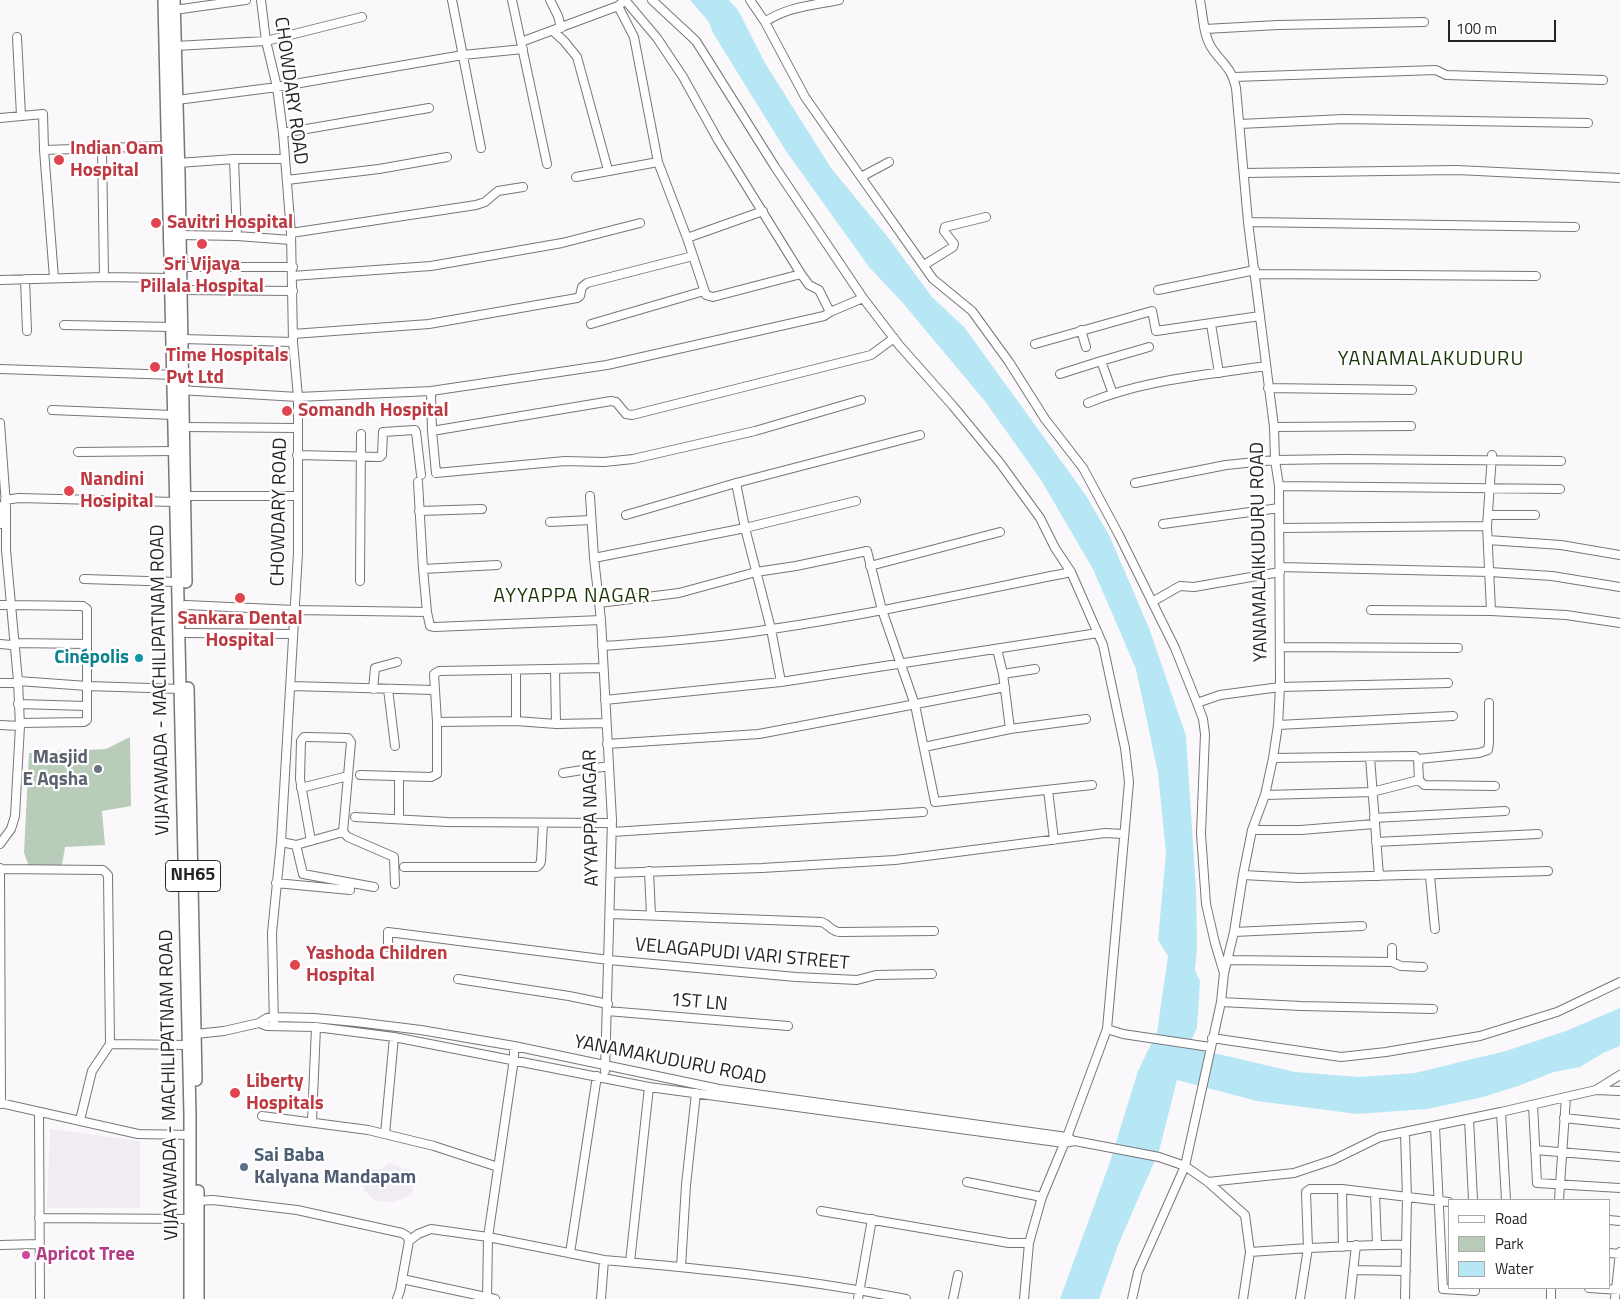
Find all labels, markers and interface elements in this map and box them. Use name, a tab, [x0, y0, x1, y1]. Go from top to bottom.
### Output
scale bar	[1450, 10, 1558, 42]
street label: CHOWDARY ROAD	[268, 16, 312, 166]
text: 100 m	[1456, 17, 1497, 40]
place label: Indian Oam Hospital	[70, 138, 164, 182]
marker: Indian Oam Hospital	[52, 153, 66, 167]
place label: Savitri Hospital	[167, 212, 293, 234]
marker: Savitri Hospital	[149, 216, 163, 230]
marker: Sri Vijaya Pillala Hospital	[195, 237, 209, 251]
place label: Sri Vijaya Pillala Hospital	[140, 254, 264, 298]
place label: Time Hospitals Pvt Ltd	[166, 345, 288, 389]
district label: YANAMALAKUDURU	[1336, 348, 1526, 372]
marker: Time Hospitals Pvt Ltd	[148, 360, 162, 374]
place label: Somandh Hospital	[298, 400, 449, 422]
marker: Somandh Hospital	[280, 404, 294, 418]
street label: CHOWDARY ROAD	[267, 437, 293, 587]
street label: YANAMALAIKUDURU ROAD	[1247, 442, 1273, 662]
place label: Nandini Hosipital	[80, 469, 154, 513]
marker: Nandini Hosipital	[62, 484, 76, 498]
street label: VIJAYAWADA - MACHILIPATNAM ROAD	[147, 524, 175, 836]
district label: AYYAPPA NAGAR	[492, 585, 652, 609]
marker: Sankara Dental Hospital	[233, 591, 247, 605]
place label: Sankara Dental Hospital	[177, 608, 303, 652]
place label: Cinépolis	[54, 647, 129, 669]
marker: Cinépolis	[133, 652, 145, 664]
place label: Masjid E Aqsha	[22, 747, 88, 791]
street label: AYYAPPA NAGAR	[579, 749, 605, 887]
marker: Masjid E Aqsha	[92, 763, 104, 775]
road number: NH65	[166, 860, 220, 891]
street label: VIJAYAWADA - MACHILIPATNAM ROAD	[156, 929, 184, 1241]
street label: VELAGAPUDI VARI STREET	[634, 934, 850, 976]
place label: Yashoda Children Hospital	[306, 943, 448, 987]
marker: Yashoda Children Hospital	[288, 958, 302, 972]
street label: 1ST LN	[670, 989, 728, 1017]
street label: YANAMAKUDURU ROAD	[572, 1031, 768, 1091]
place label: Liberty Hospitals	[246, 1071, 324, 1115]
marker: Liberty Hospitals	[228, 1086, 242, 1100]
place label: Sai Baba Kalyana Mandapam	[254, 1145, 416, 1189]
marker: Sai Baba Kalyana Mandapam	[238, 1161, 250, 1173]
legend	[1448, 1199, 1610, 1289]
text: Road	[1495, 1207, 1527, 1230]
text: Park	[1495, 1232, 1524, 1255]
place label: Apricot Tree	[36, 1244, 135, 1266]
marker: Apricot Tree	[20, 1249, 32, 1261]
text: Water	[1495, 1257, 1534, 1280]

